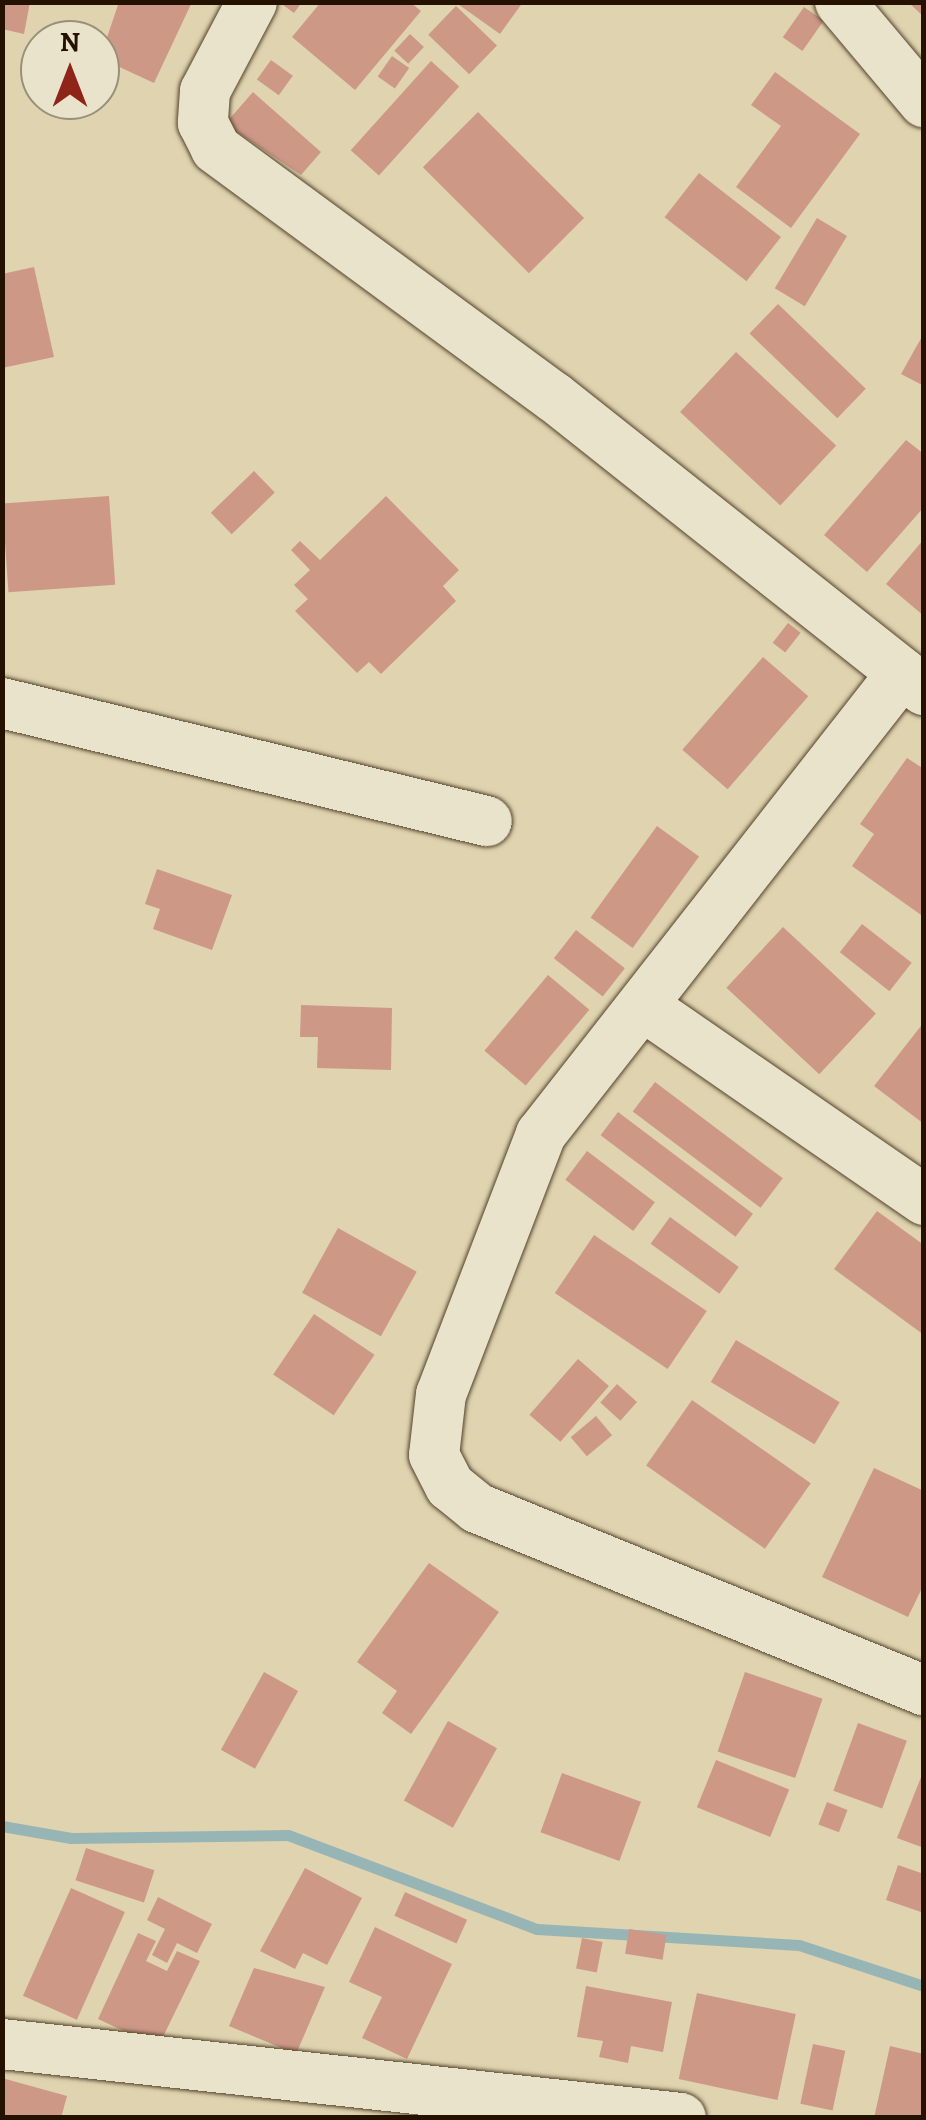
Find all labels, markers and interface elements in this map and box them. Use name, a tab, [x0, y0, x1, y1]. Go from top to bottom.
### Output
north arrow	[20, 20, 120, 120]
text: N	[60, 23, 80, 61]

